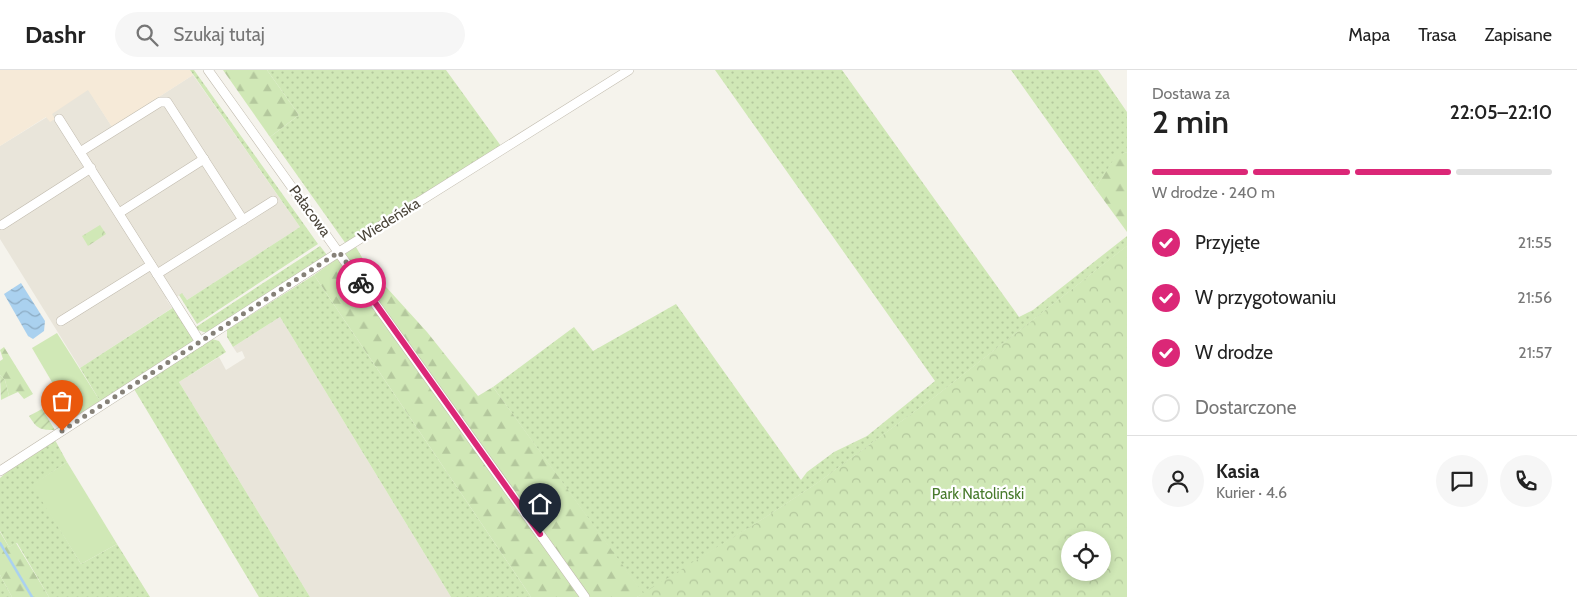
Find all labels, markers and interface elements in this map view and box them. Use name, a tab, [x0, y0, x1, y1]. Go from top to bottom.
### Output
search box	[115, 12, 465, 57]
text: Dashr	[25, 20, 85, 49]
icon: search	[133, 21, 161, 49]
text: Szukaj tutaj	[173, 23, 265, 46]
text: Mapa	[1348, 24, 1390, 46]
text: Trasa	[1418, 24, 1456, 46]
text: Zapisane	[1484, 24, 1552, 46]
text: Dostawa za	[1152, 84, 1230, 103]
text: 22:05–22:10	[1450, 101, 1552, 124]
text: 2 min	[1152, 102, 1229, 141]
street label: Pałacowa	[285, 182, 335, 241]
text: W drodze · 240 m	[1152, 183, 1275, 202]
street label: Wiedeńska	[355, 194, 424, 246]
icon: check	[1152, 229, 1180, 257]
text: Przyjęte	[1195, 231, 1260, 254]
text: 21:55	[1518, 233, 1552, 252]
courier	[336, 258, 386, 308]
icon: bike	[347, 269, 375, 297]
icon: check	[1152, 284, 1180, 312]
text: W przygotowaniu	[1195, 286, 1336, 309]
text: 21:56	[1517, 288, 1552, 307]
icon: check	[1152, 339, 1180, 367]
text: W drodze	[1195, 341, 1273, 364]
text: 21:57	[1518, 343, 1552, 362]
pin	[41, 380, 83, 431]
icon: bag	[48, 387, 76, 415]
text: Dostarczone	[1195, 396, 1296, 419]
button: person	[1152, 455, 1204, 507]
button: chat	[1436, 455, 1488, 507]
button: phone	[1500, 455, 1552, 507]
text: Kasia	[1216, 460, 1259, 483]
pin	[519, 483, 561, 534]
text: Kurier · 4.6	[1216, 483, 1287, 502]
park label: Park Natoliński	[932, 485, 1024, 503]
icon: home	[526, 490, 554, 518]
map controls	[1061, 531, 1111, 581]
button: locate	[1061, 531, 1111, 581]

